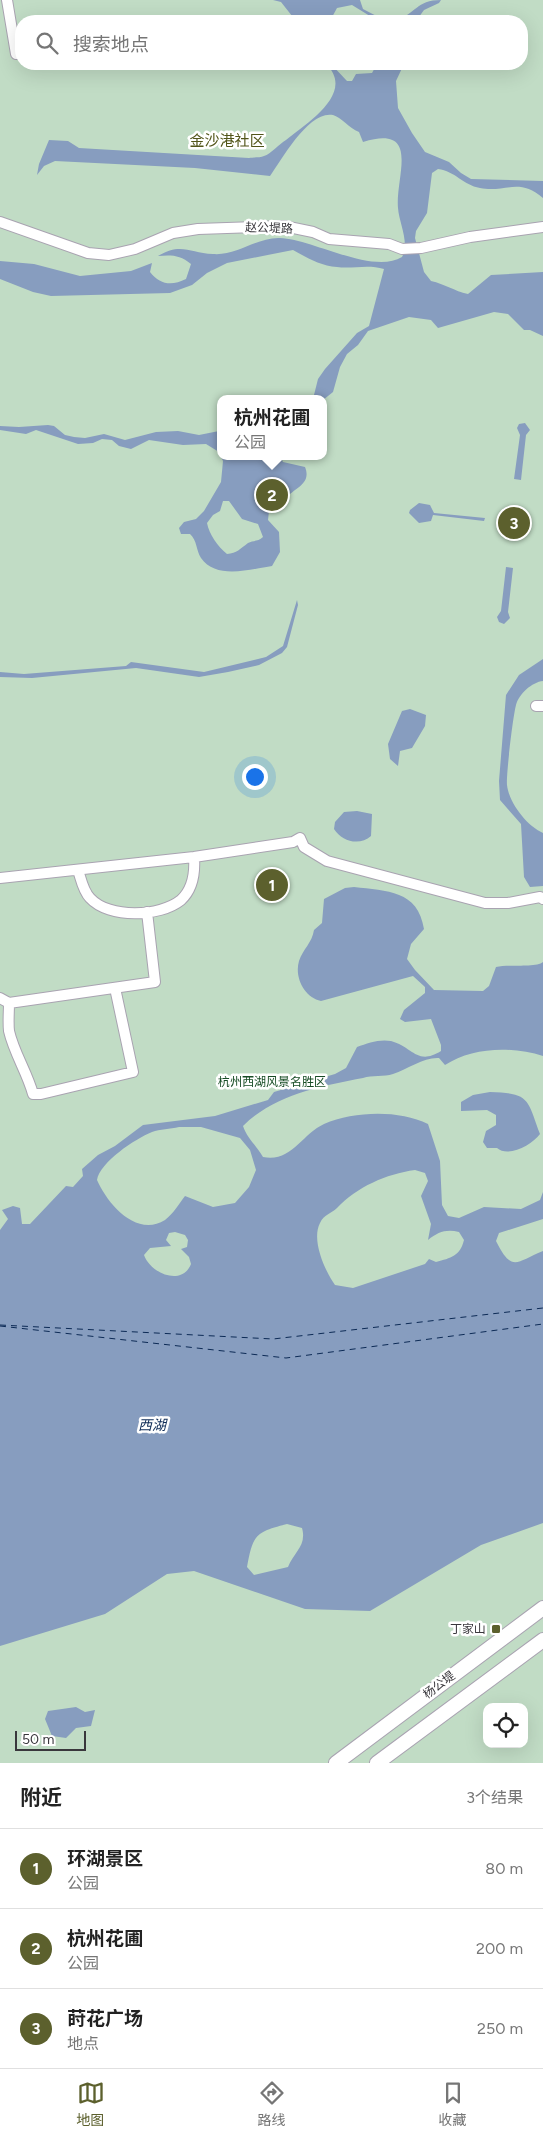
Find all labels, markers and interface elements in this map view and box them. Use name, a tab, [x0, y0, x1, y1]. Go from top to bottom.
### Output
search box	[15, 15, 528, 70]
icon: search	[33, 29, 61, 57]
text: 搜索地点	[73, 33, 149, 56]
district label: 金沙港社区	[189, 132, 265, 150]
street label: 赵公堤路	[245, 220, 293, 236]
popup	[217, 395, 327, 460]
text: 杭州花圃	[234, 406, 310, 429]
text: 公园	[234, 433, 266, 452]
pin: 2	[256, 476, 288, 514]
pin: 3	[498, 504, 530, 542]
your location	[242, 764, 268, 790]
pin: 1	[256, 866, 288, 904]
park label: 杭州西湖风景名胜区	[218, 1075, 326, 1089]
water label: 西湖	[138, 1417, 168, 1434]
place label: 丁家山	[450, 1622, 486, 1636]
marker: 丁家山	[490, 1623, 502, 1635]
street label: 杨公堤	[420, 1669, 458, 1701]
map controls	[483, 1703, 528, 1748]
button: locate	[483, 1703, 528, 1748]
scale bar	[15, 1728, 86, 1751]
text: 50 m	[22, 1731, 54, 1748]
text: 附近	[20, 1785, 62, 1810]
text: 3个结果	[466, 1788, 523, 1807]
text: 环湖景区	[67, 1847, 143, 1870]
text: 1	[33, 1859, 39, 1878]
text: 80 m	[485, 1859, 523, 1878]
text: 公园	[67, 1874, 99, 1893]
text: 杭州花圃	[67, 1927, 143, 1950]
text: 2	[31, 1939, 41, 1958]
text: 200 m	[476, 1939, 523, 1958]
text: 公园	[67, 1954, 99, 1973]
text: 莳花广场	[67, 2007, 143, 2030]
text: 3	[32, 2019, 40, 2038]
text: 250 m	[477, 2019, 523, 2038]
text: 地点	[67, 2034, 99, 2053]
tab: 地图	[77, 2079, 105, 2129]
tab: 路线	[258, 2079, 286, 2129]
tab: 收藏	[439, 2079, 467, 2129]

